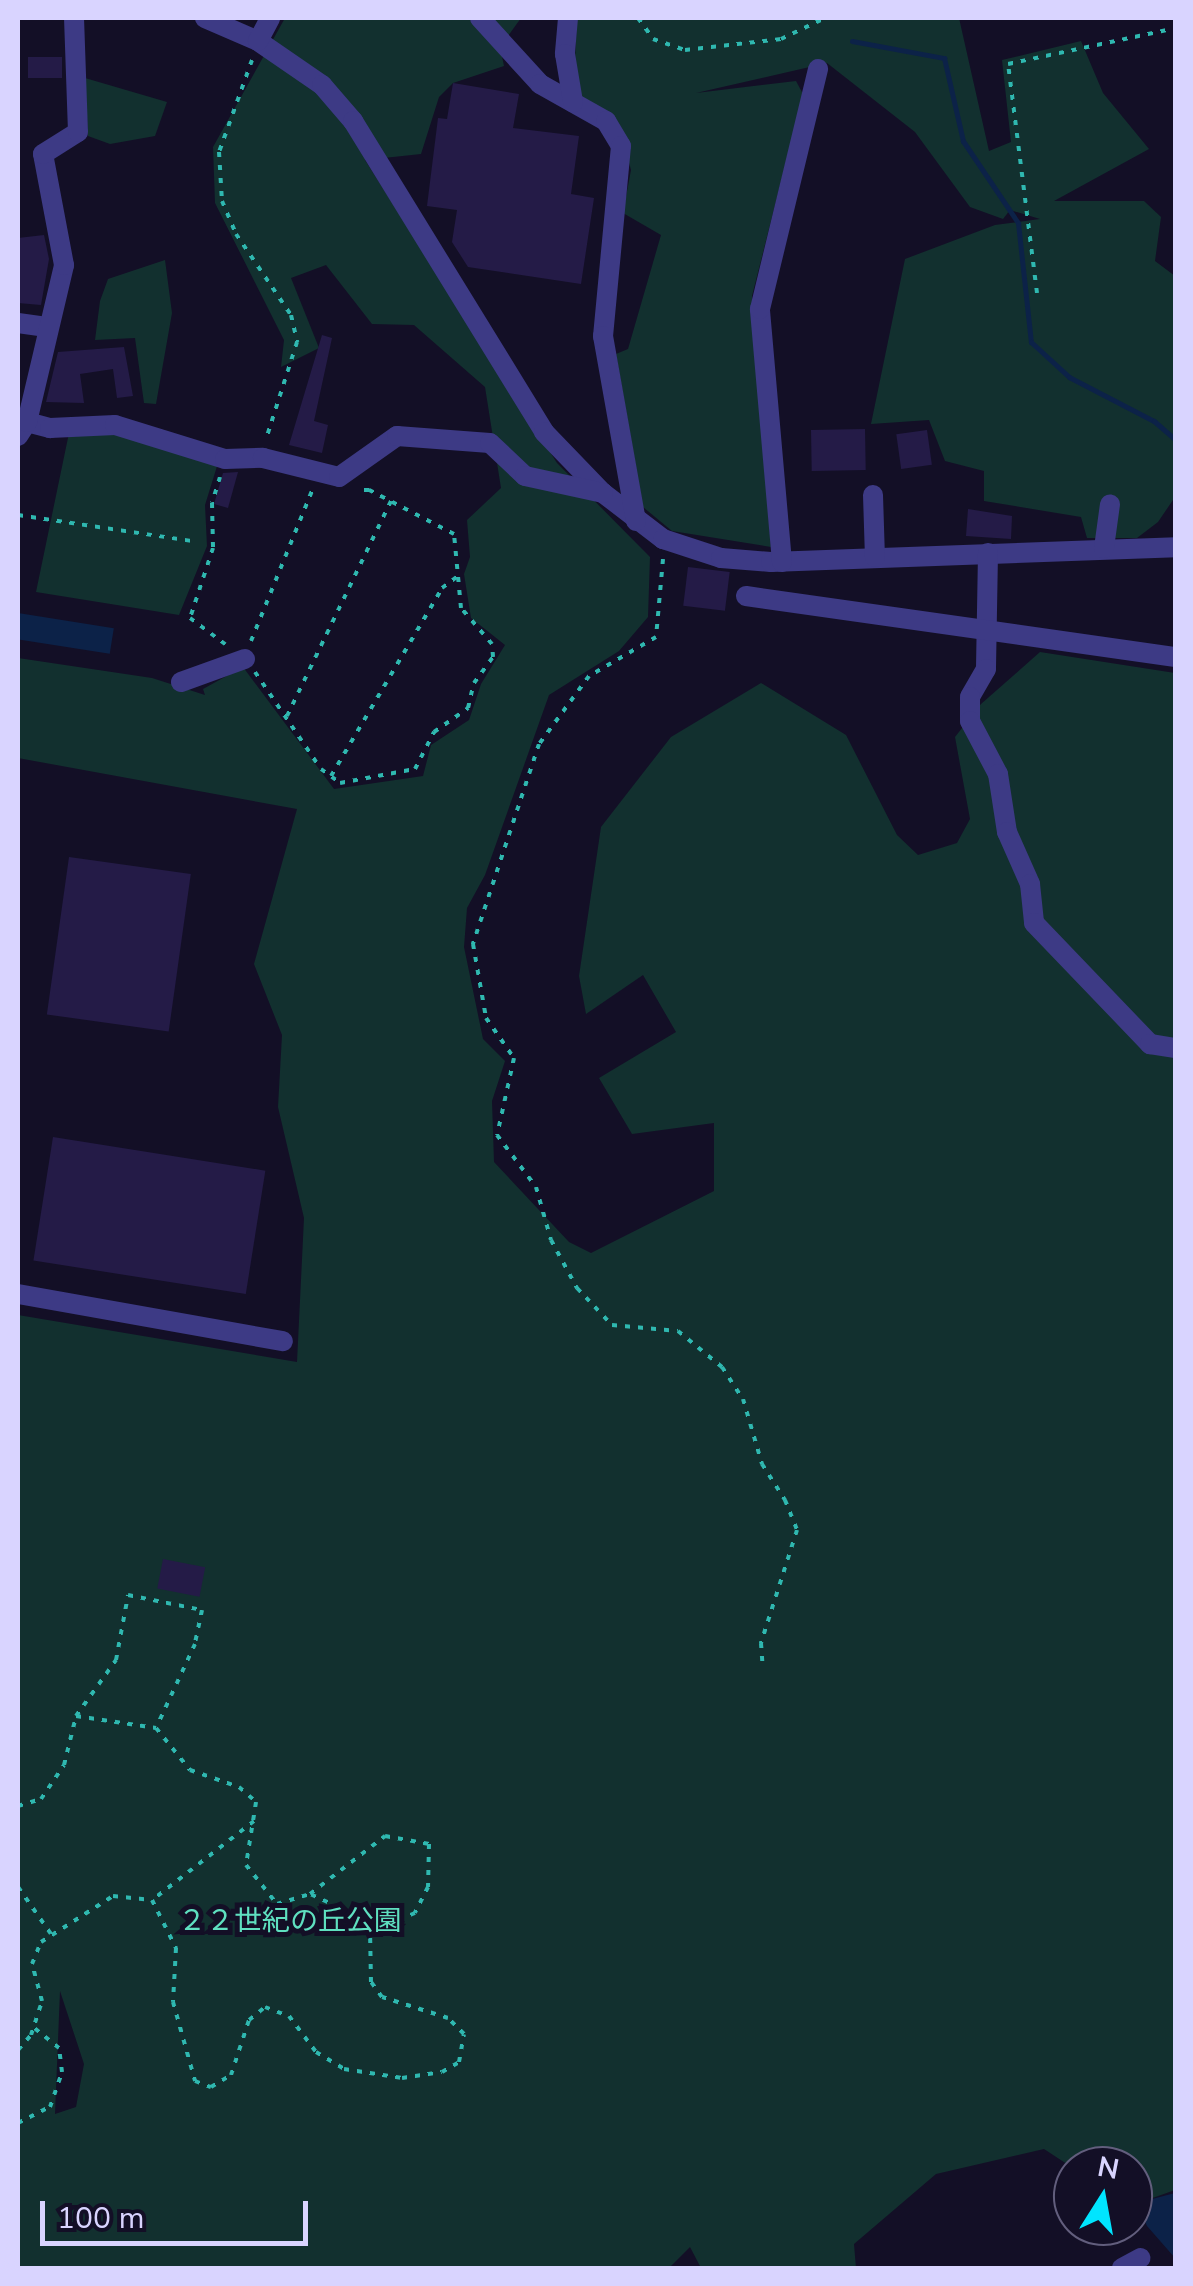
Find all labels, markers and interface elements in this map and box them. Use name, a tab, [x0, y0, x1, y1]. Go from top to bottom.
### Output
park label: ２２世紀の丘公園	[178, 1904, 402, 1938]
north arrow	[1053, 2146, 1153, 2246]
text: N	[1094, 2148, 1122, 2189]
scale bar	[45, 2181, 312, 2243]
text: 100 m	[57, 2198, 144, 2239]

